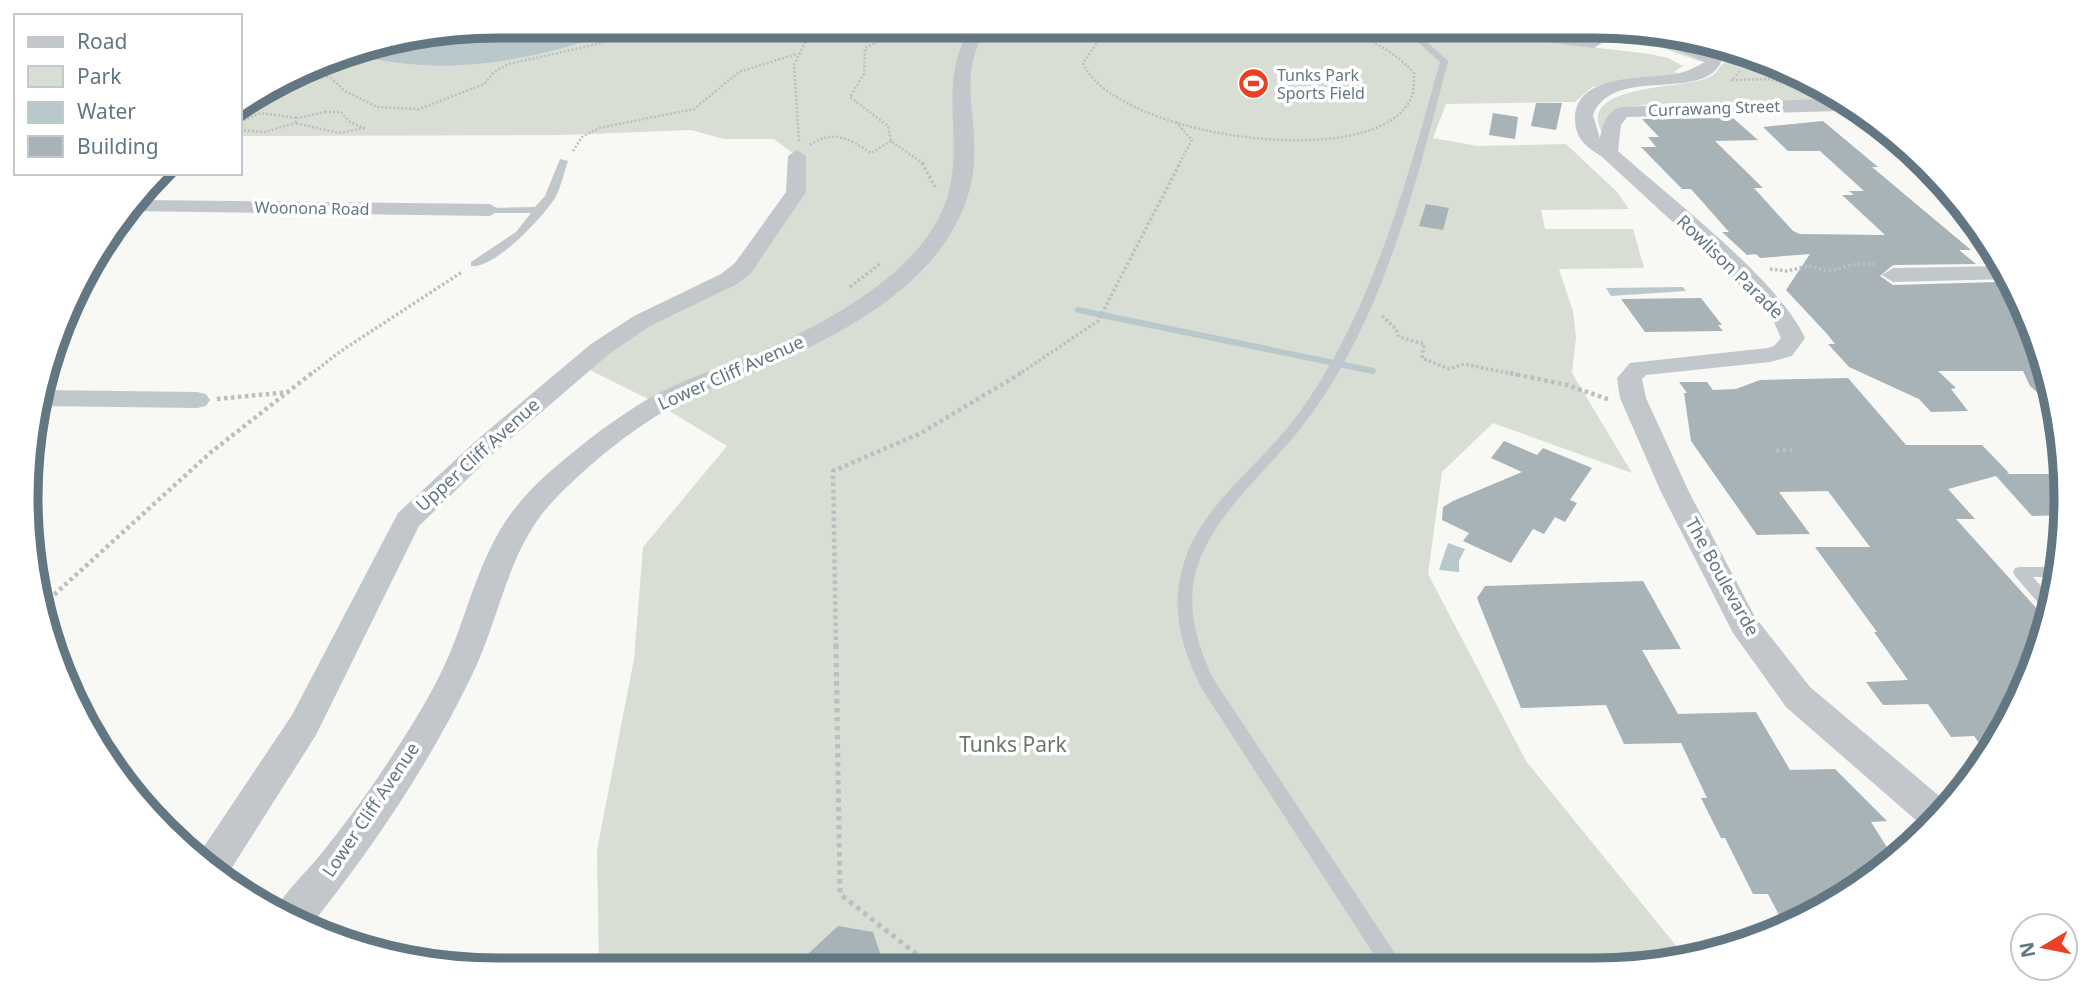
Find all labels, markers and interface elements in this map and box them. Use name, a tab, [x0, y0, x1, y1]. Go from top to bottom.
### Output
legend	[14, 14, 242, 175]
text: Road	[77, 27, 127, 55]
text: Park	[77, 62, 122, 90]
place label: Tunks Park Sports Field	[1277, 64, 1365, 104]
sports icon: Tunks Park Sports Field	[1237, 67, 1271, 101]
street label: Currawang Street	[1648, 95, 1781, 121]
text: Water	[77, 97, 136, 125]
text: Building	[77, 132, 159, 160]
street label: Woonona Road	[254, 196, 370, 220]
street label: Rowlison Parade	[1672, 209, 1789, 323]
street label: Lower Cliff Avenue	[654, 329, 807, 415]
street label: Upper Cliff Avenue	[410, 392, 544, 516]
street label: The Boulevarde	[1680, 513, 1765, 640]
park label: Tunks Park	[959, 730, 1068, 758]
street label: Lower Cliff Avenue	[316, 738, 424, 881]
north arrow	[2009, 912, 2079, 982]
text: N	[2013, 940, 2041, 960]

